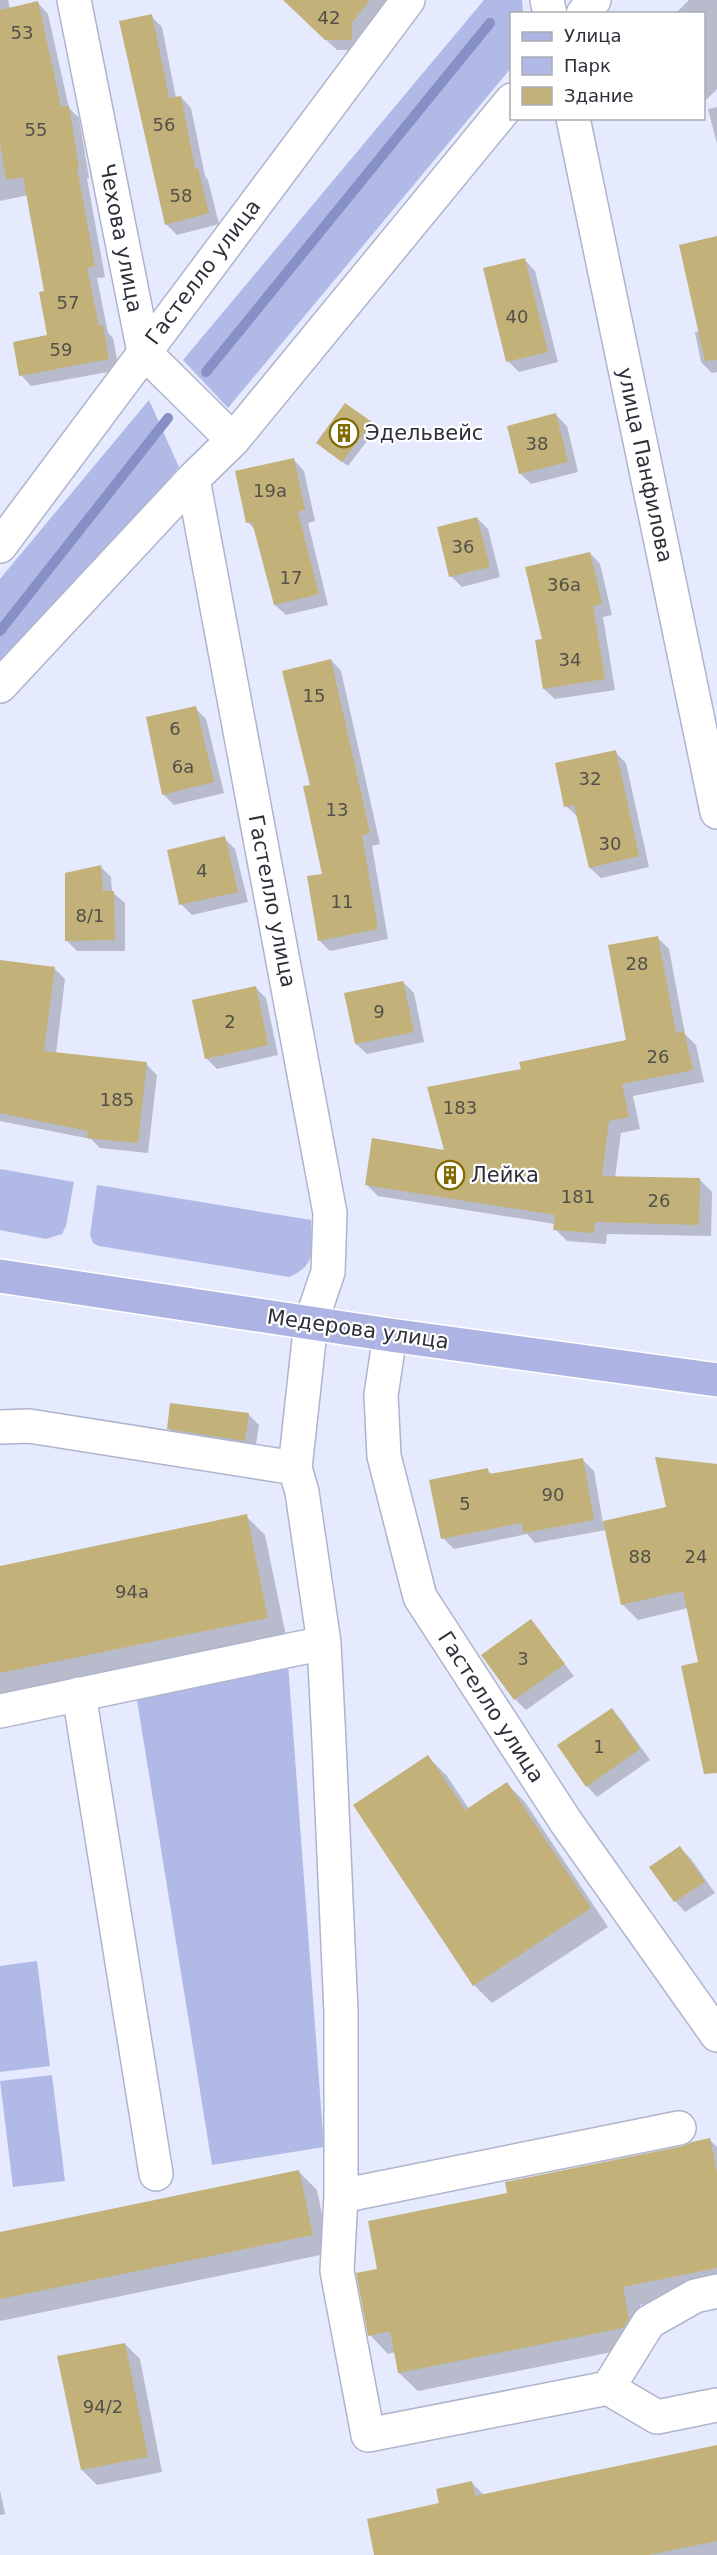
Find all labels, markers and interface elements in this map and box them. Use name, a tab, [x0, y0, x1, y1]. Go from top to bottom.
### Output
house number: 42	[318, 7, 340, 28]
legend	[510, 12, 705, 120]
house number: 53	[11, 22, 33, 43]
text: Улица	[564, 25, 621, 46]
text: Парк	[564, 55, 611, 76]
text: Здание	[564, 85, 634, 106]
house number: 56	[153, 114, 175, 135]
house number: 55	[25, 119, 47, 140]
street label: Чехова улица	[95, 162, 147, 314]
house number: 58	[170, 185, 192, 206]
street label: Гастелло улица	[141, 195, 265, 349]
house number: 57	[57, 292, 79, 313]
house number: 40	[506, 306, 528, 327]
house number: 59	[50, 339, 72, 360]
street label: улица Панфилова	[613, 365, 677, 565]
building icon: Эдельвейс	[328, 417, 360, 449]
place label: Эдельвейс	[365, 421, 483, 445]
house number: 38	[526, 433, 548, 454]
house number: 19а	[253, 480, 287, 501]
house number: 36	[452, 536, 474, 557]
house number: 17	[280, 567, 302, 588]
house number: 36а	[547, 574, 581, 595]
house number: 34	[559, 649, 581, 670]
house number: 15	[303, 685, 325, 706]
house number: 6	[169, 718, 181, 739]
house number: 6а	[172, 756, 194, 777]
house number: 32	[579, 768, 601, 789]
house number: 13	[326, 799, 348, 820]
street label: Гастелло улица	[243, 813, 301, 989]
house number: 30	[599, 833, 621, 854]
house number: 4	[196, 860, 208, 881]
house number: 11	[331, 891, 353, 912]
house number: 8/1	[76, 905, 104, 926]
house number: 28	[626, 953, 648, 974]
house number: 9	[373, 1001, 385, 1022]
house number: 2	[224, 1011, 236, 1032]
house number: 26	[647, 1046, 669, 1067]
house number: 185	[100, 1089, 134, 1110]
house number: 183	[443, 1097, 477, 1118]
building icon: Лейка	[434, 1159, 466, 1191]
place label: Лейка	[471, 1163, 539, 1187]
house number: 181	[561, 1186, 595, 1207]
house number: 26	[648, 1190, 670, 1211]
street label: Медерова улица	[266, 1304, 450, 1354]
house number: 90	[542, 1484, 564, 1505]
house number: 5	[459, 1493, 471, 1514]
house number: 88	[629, 1546, 651, 1567]
house number: 24	[685, 1546, 707, 1567]
house number: 94а	[115, 1581, 149, 1602]
street label: Гастелло улица	[433, 1627, 549, 1787]
house number: 3	[517, 1648, 529, 1669]
house number: 1	[593, 1736, 605, 1757]
house number: 94/2	[83, 2396, 123, 2417]

